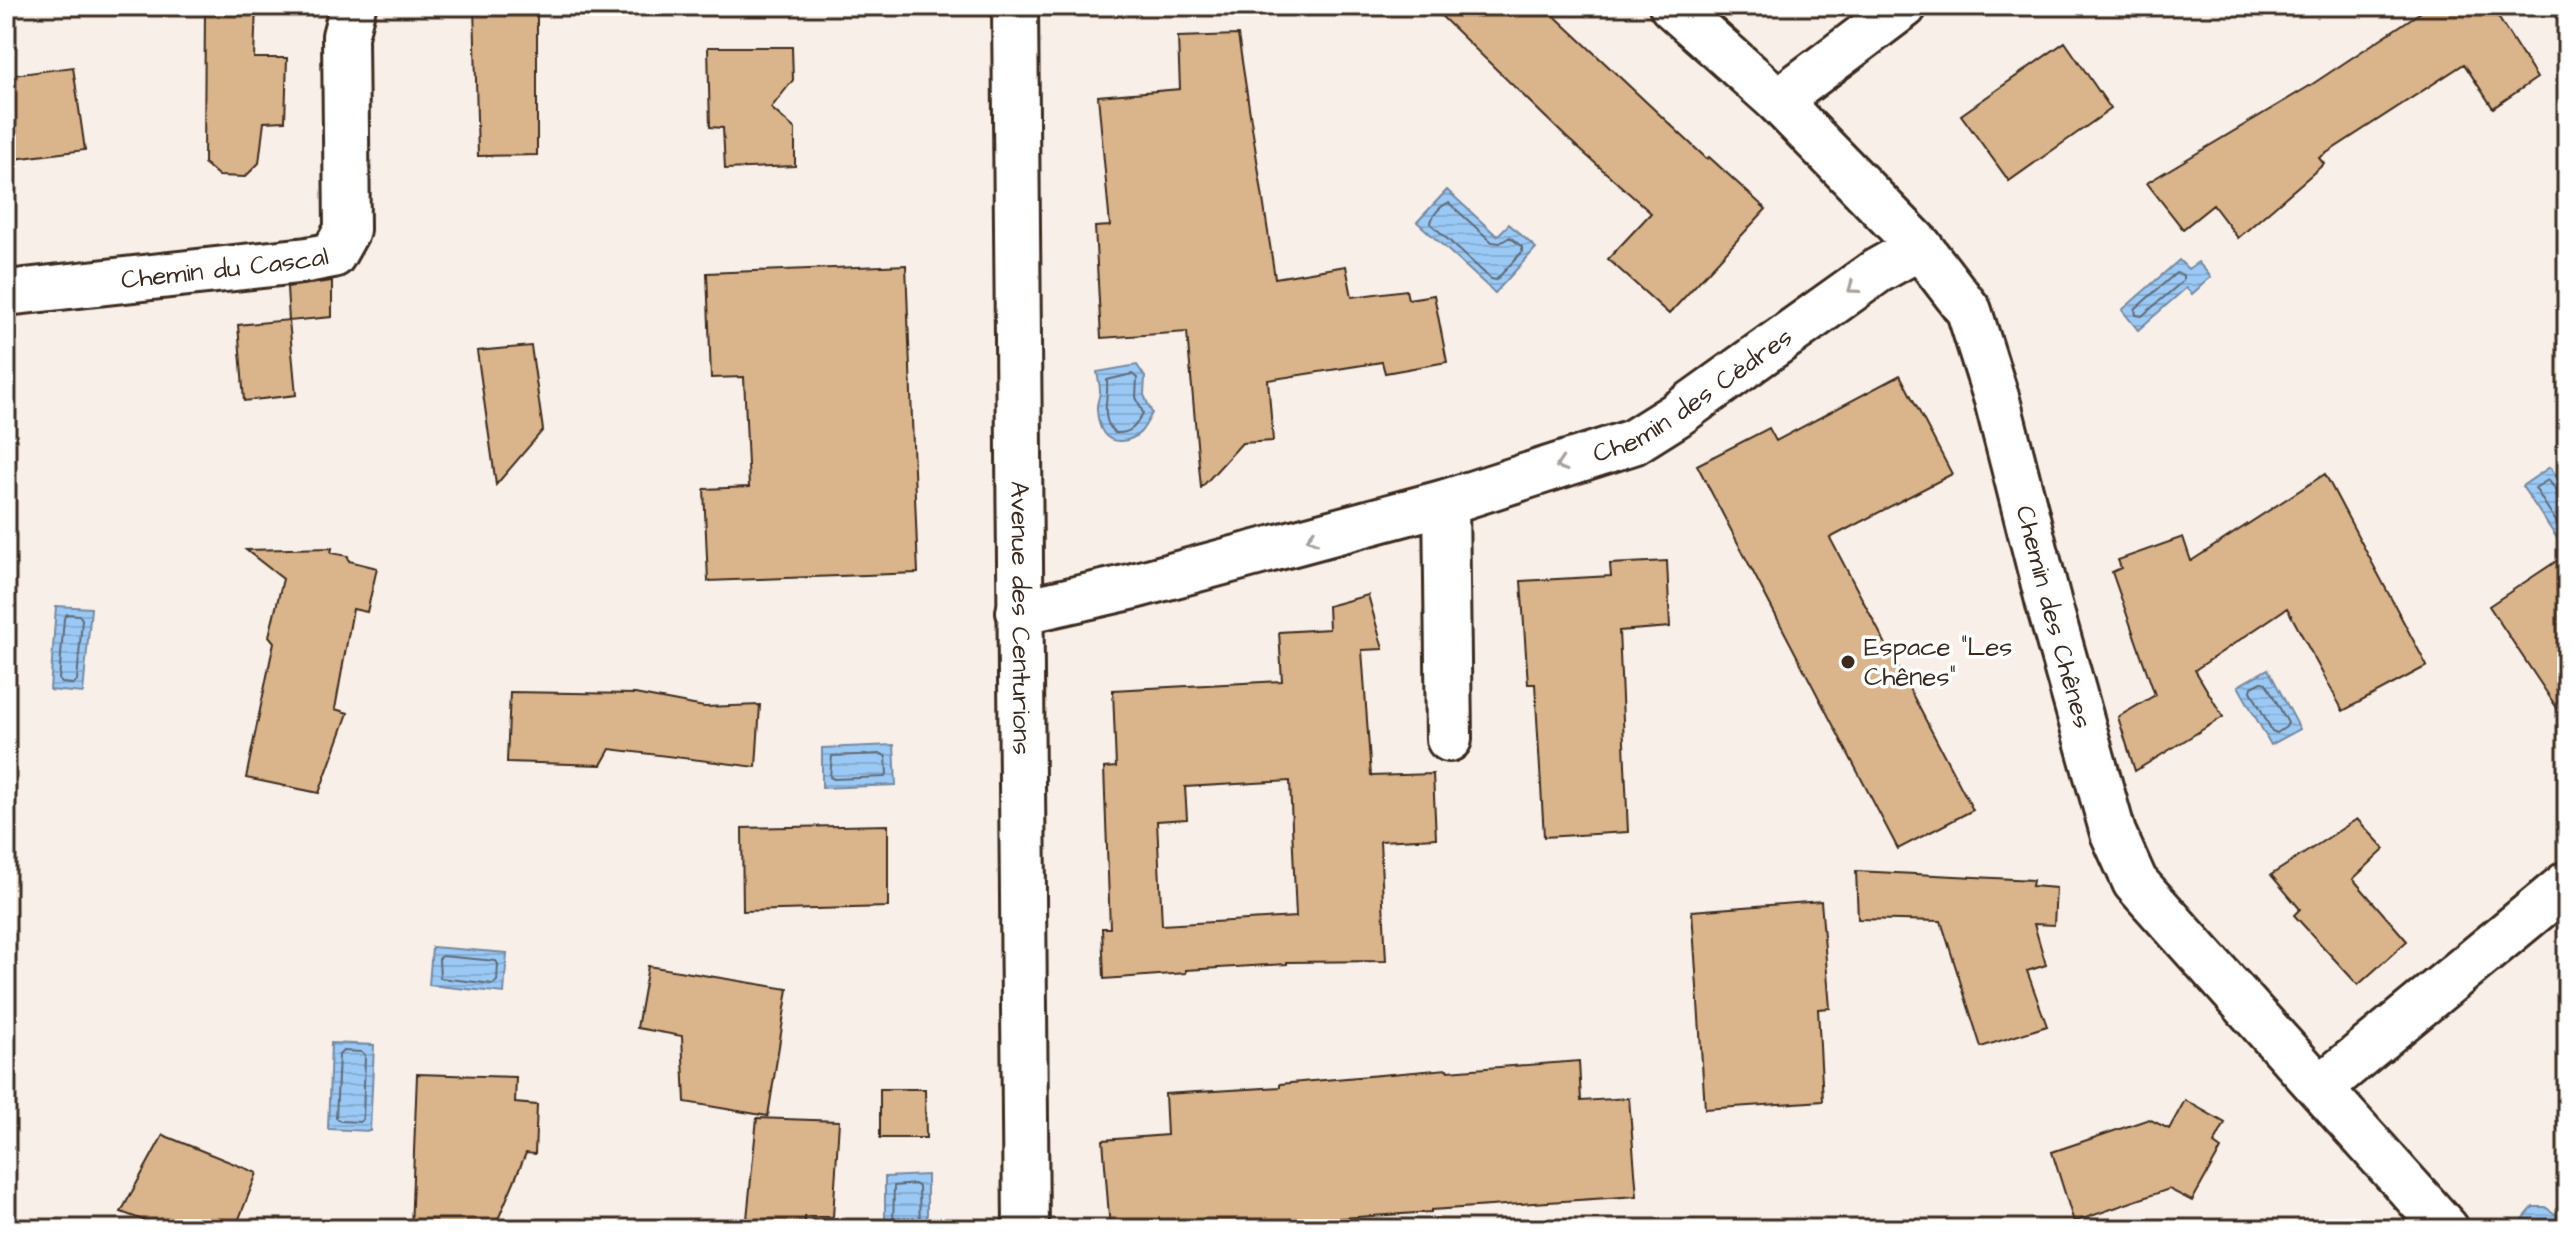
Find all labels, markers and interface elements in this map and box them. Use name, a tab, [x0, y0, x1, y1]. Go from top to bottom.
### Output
street label: Chemin du Cascal	[119, 238, 331, 298]
one-way arrow	[1847, 278, 1862, 293]
street label: Chemin des Cèdres	[1588, 319, 1800, 472]
one-way arrow	[1555, 456, 1569, 472]
street label: Avenue des Centurions	[1001, 481, 1040, 755]
street label: Chemin des Chênes	[2007, 502, 2101, 732]
one-way arrow	[1305, 528, 1319, 545]
place label: Espace "Les Chênes"	[1864, 629, 2012, 695]
marker: Espace "Les Chênes"	[1839, 653, 1857, 671]

